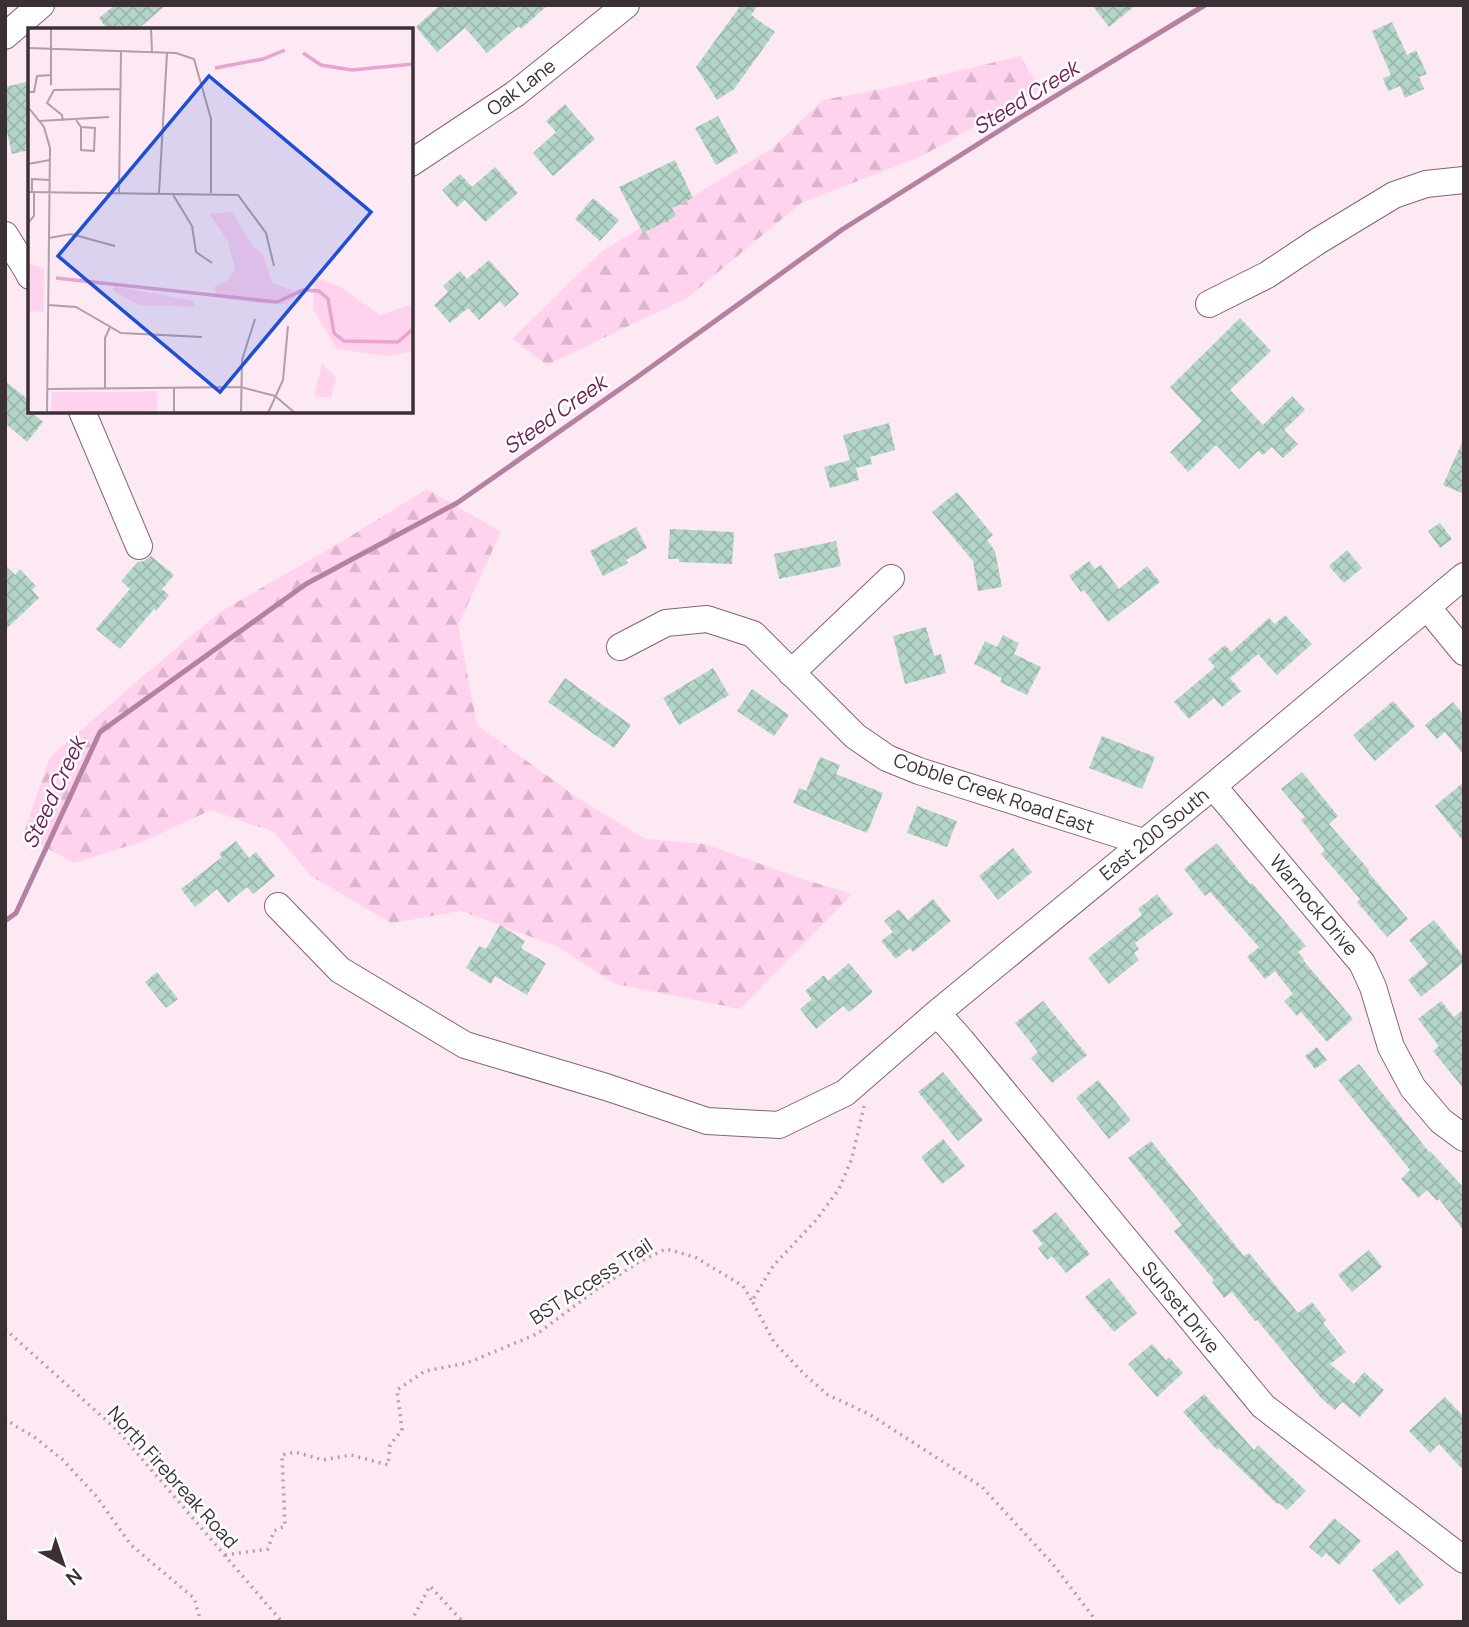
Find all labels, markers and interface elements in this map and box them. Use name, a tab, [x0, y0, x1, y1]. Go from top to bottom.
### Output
inset map	[28, 28, 413, 413]
water label: Steed Creek	[967, 52, 1086, 141]
street label: Oak Lane	[481, 53, 561, 121]
water label: Steed Creek	[497, 367, 614, 460]
water label: Steed Creek	[15, 730, 92, 853]
street label: Cobble Creek Road East	[890, 746, 1098, 840]
street label: East 200 South	[1094, 782, 1214, 886]
street label: Warnock Drive	[1264, 849, 1364, 961]
street label: BST Access Trail	[525, 1232, 657, 1330]
street label: Sunset Drive	[1136, 1256, 1226, 1358]
street label: North Firebreak Road	[102, 1400, 244, 1554]
north arrow	[28, 1529, 98, 1599]
text: N	[60, 1563, 88, 1591]

